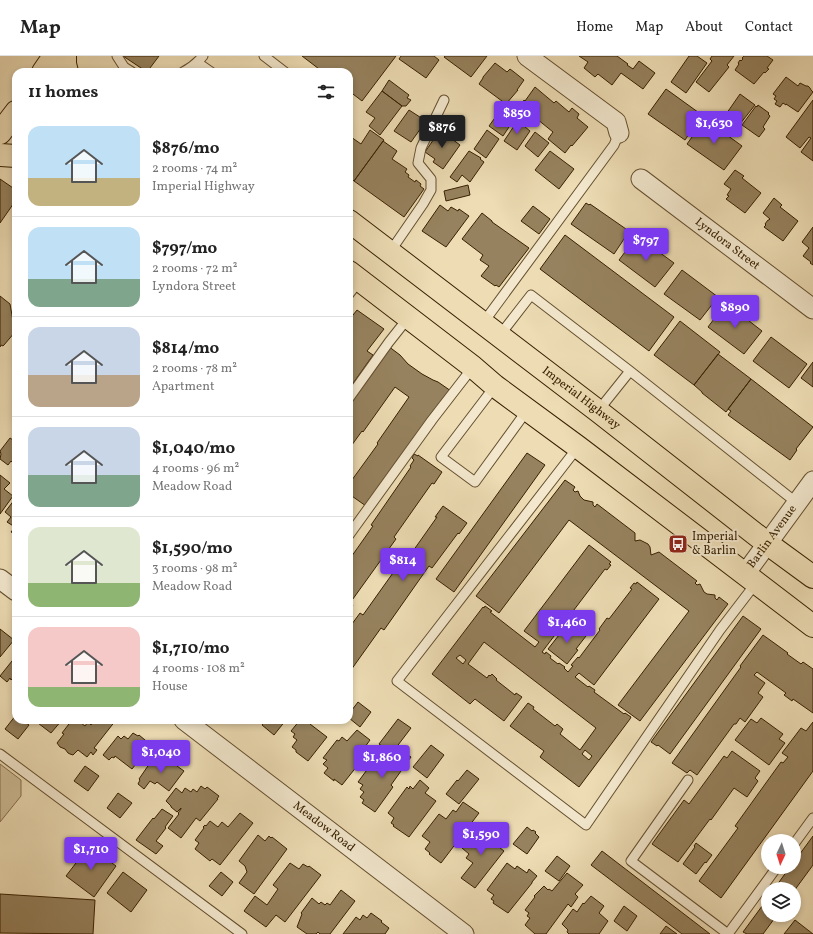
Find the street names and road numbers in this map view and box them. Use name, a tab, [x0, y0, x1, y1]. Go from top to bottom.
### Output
street label: Lyndora Street	[691, 214, 763, 274]
street label: Imperial Highway	[539, 363, 624, 434]
street label: Barlin Avenue	[744, 502, 801, 572]
street label: Meadow Road	[290, 798, 358, 856]

